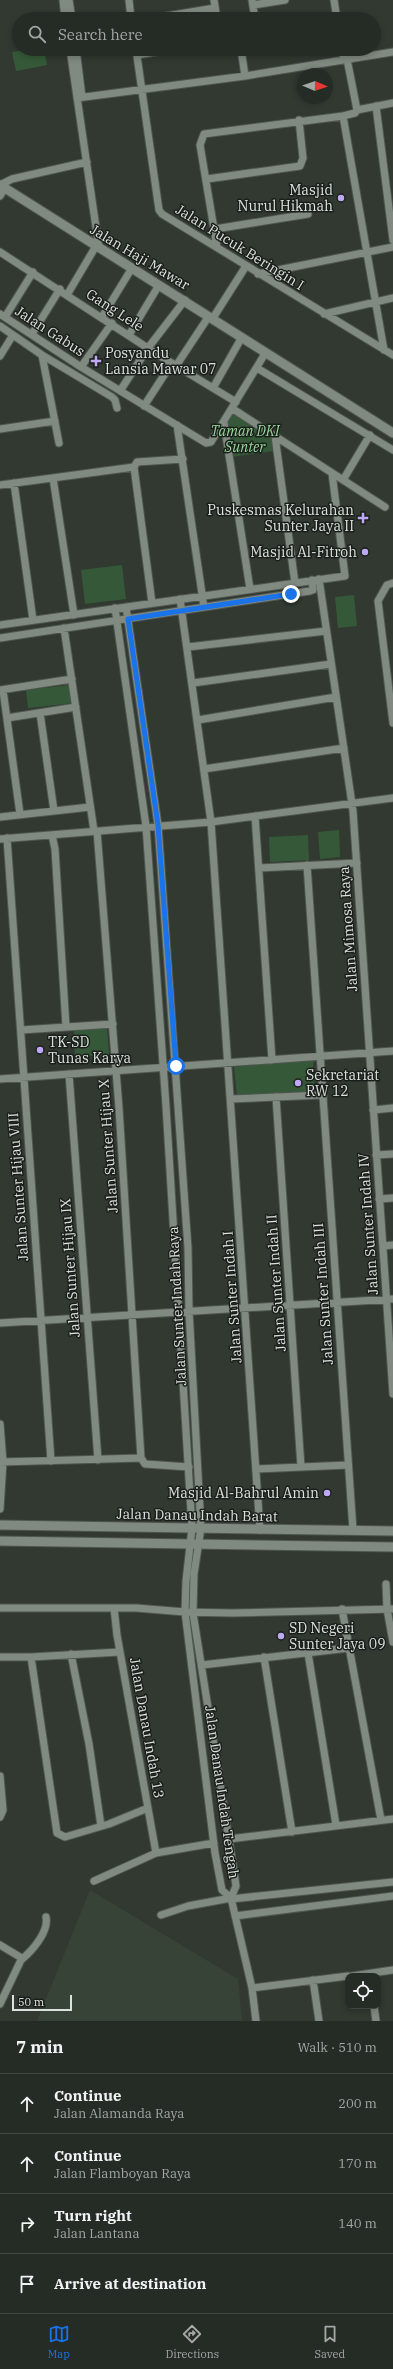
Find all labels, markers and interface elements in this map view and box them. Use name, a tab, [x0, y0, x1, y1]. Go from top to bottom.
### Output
search box	[12, 12, 381, 56]
icon: search	[26, 23, 48, 45]
text: Search here	[58, 25, 143, 44]
north arrow	[297, 68, 333, 104]
place label: Masjid Nurul Hikmah	[238, 181, 333, 215]
marker: Masjid Nurul Hikmah	[336, 193, 346, 203]
street label: Jalan Pucuk Beringin I	[172, 200, 308, 294]
street label: Jalan Haji Mawar	[87, 220, 194, 294]
street label: Gang Lele	[83, 285, 147, 335]
street label: Jalan Gabus	[12, 302, 88, 360]
place label: Posyandu Lansia Mawar 07	[105, 344, 216, 378]
marker: Posyandu Lansia Mawar 07	[90, 355, 102, 367]
park label: Taman DKI Sunter	[211, 422, 281, 456]
place label: Puskesmas Kelurahan Sunter Jaya II	[207, 501, 354, 535]
marker: Puskesmas Kelurahan Sunter Jaya II	[357, 512, 369, 524]
place label: Masjid Al-Fitroh	[250, 543, 357, 561]
marker: Masjid Al-Fitroh	[360, 547, 370, 557]
route end	[282, 585, 300, 603]
street label: Jalan Mimosa Raya	[335, 865, 361, 992]
place label: TK-SD Tunas Karya	[48, 1033, 131, 1067]
marker: TK-SD Tunas Karya	[35, 1045, 45, 1055]
route start	[167, 1057, 185, 1075]
place label: Sekretariat RW 12	[306, 1066, 379, 1100]
street label: Jalan Sunter Hijau X	[94, 1078, 122, 1214]
marker: Sekretariat RW 12	[293, 1078, 303, 1088]
street label: Jalan Sunter Hijau VIII	[4, 1112, 32, 1262]
street label: Jalan Sunter Indah IV	[354, 1153, 382, 1295]
street label: Jalan Sunter Hijau IX	[56, 1197, 84, 1338]
street label: Jalan Sunter Indah II	[262, 1214, 290, 1352]
street label: Jalan Sunter Indah III	[309, 1222, 337, 1366]
street label: Jalan Sunter Indah Raya	[164, 1226, 190, 1386]
street label: Jalan Sunter Indah I	[218, 1230, 246, 1364]
place label: Masjid Al-Bahrul Amin	[168, 1484, 319, 1502]
marker: Masjid Al-Bahrul Amin	[322, 1488, 332, 1498]
street label: Jalan Danau Indah Barat	[116, 1505, 278, 1525]
place label: SD Negeri Sunter Jaya 09	[289, 1619, 386, 1653]
marker: SD Negeri Sunter Jaya 09	[276, 1631, 286, 1641]
street label: Jalan Danau Indah 13	[126, 1656, 168, 1800]
street label: Jalan Danau Indah Tengah	[201, 1704, 243, 1880]
map controls	[345, 1973, 381, 2009]
button: locate	[345, 1973, 381, 2009]
scale bar	[12, 1993, 72, 2012]
text: 50 m	[18, 1995, 44, 2009]
text: 7 min	[16, 2036, 64, 2058]
text: Walk · 510 m	[298, 2039, 377, 2056]
text: Continue	[54, 2086, 121, 2105]
icon: ahead	[16, 2093, 38, 2115]
text: 200 m	[338, 2095, 377, 2112]
text: Jalan Alamanda Raya	[54, 2105, 184, 2122]
text: Continue	[54, 2146, 121, 2165]
icon: ahead	[16, 2153, 38, 2175]
text: 170 m	[338, 2155, 377, 2172]
text: Jalan Flamboyan Raya	[54, 2165, 191, 2182]
text: Turn right	[54, 2206, 132, 2225]
icon: right	[16, 2213, 38, 2235]
text: 140 m	[338, 2215, 377, 2232]
text: Jalan Lantana	[54, 2225, 140, 2242]
icon: arrive	[16, 2273, 38, 2295]
text: Arrive at destination	[54, 2274, 206, 2293]
tab: Map	[48, 2323, 70, 2361]
tab: Directions	[165, 2323, 219, 2361]
tab: Saved	[314, 2323, 345, 2361]

